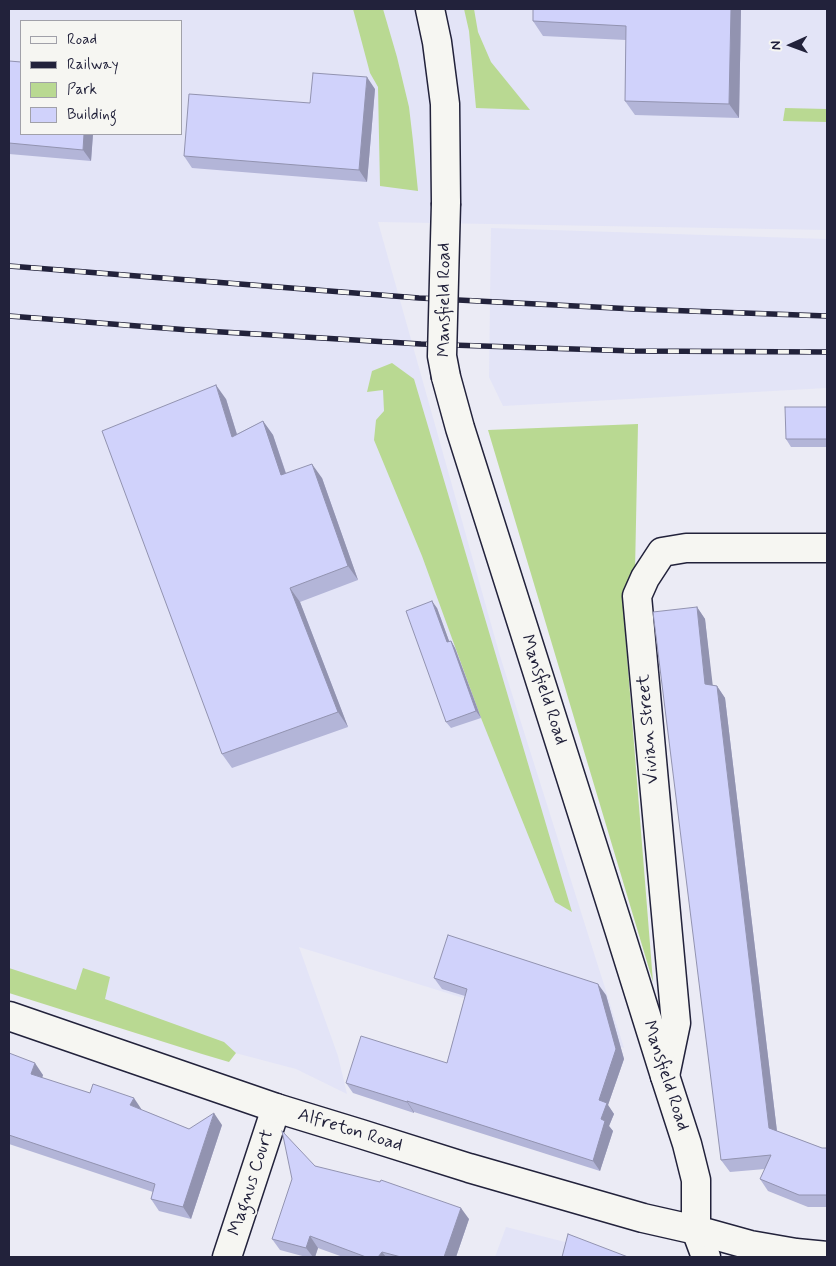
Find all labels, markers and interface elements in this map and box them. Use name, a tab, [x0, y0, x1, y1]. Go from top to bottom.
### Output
legend	[20, 20, 182, 135]
north arrow	[766, 20, 816, 70]
text: Road	[67, 30, 97, 50]
text: N	[767, 41, 785, 51]
text: Railway	[67, 55, 119, 75]
text: Park	[67, 80, 97, 100]
text: Building	[67, 105, 117, 125]
street label: Mansfield Road	[434, 243, 456, 357]
street label: Mansfield Road	[515, 632, 571, 748]
street label: Vivian Street	[633, 673, 665, 785]
street label: Mansfield Road	[637, 1018, 693, 1134]
street label: Alfreton Road	[295, 1105, 405, 1157]
street label: Magnus Court	[225, 1127, 279, 1239]

